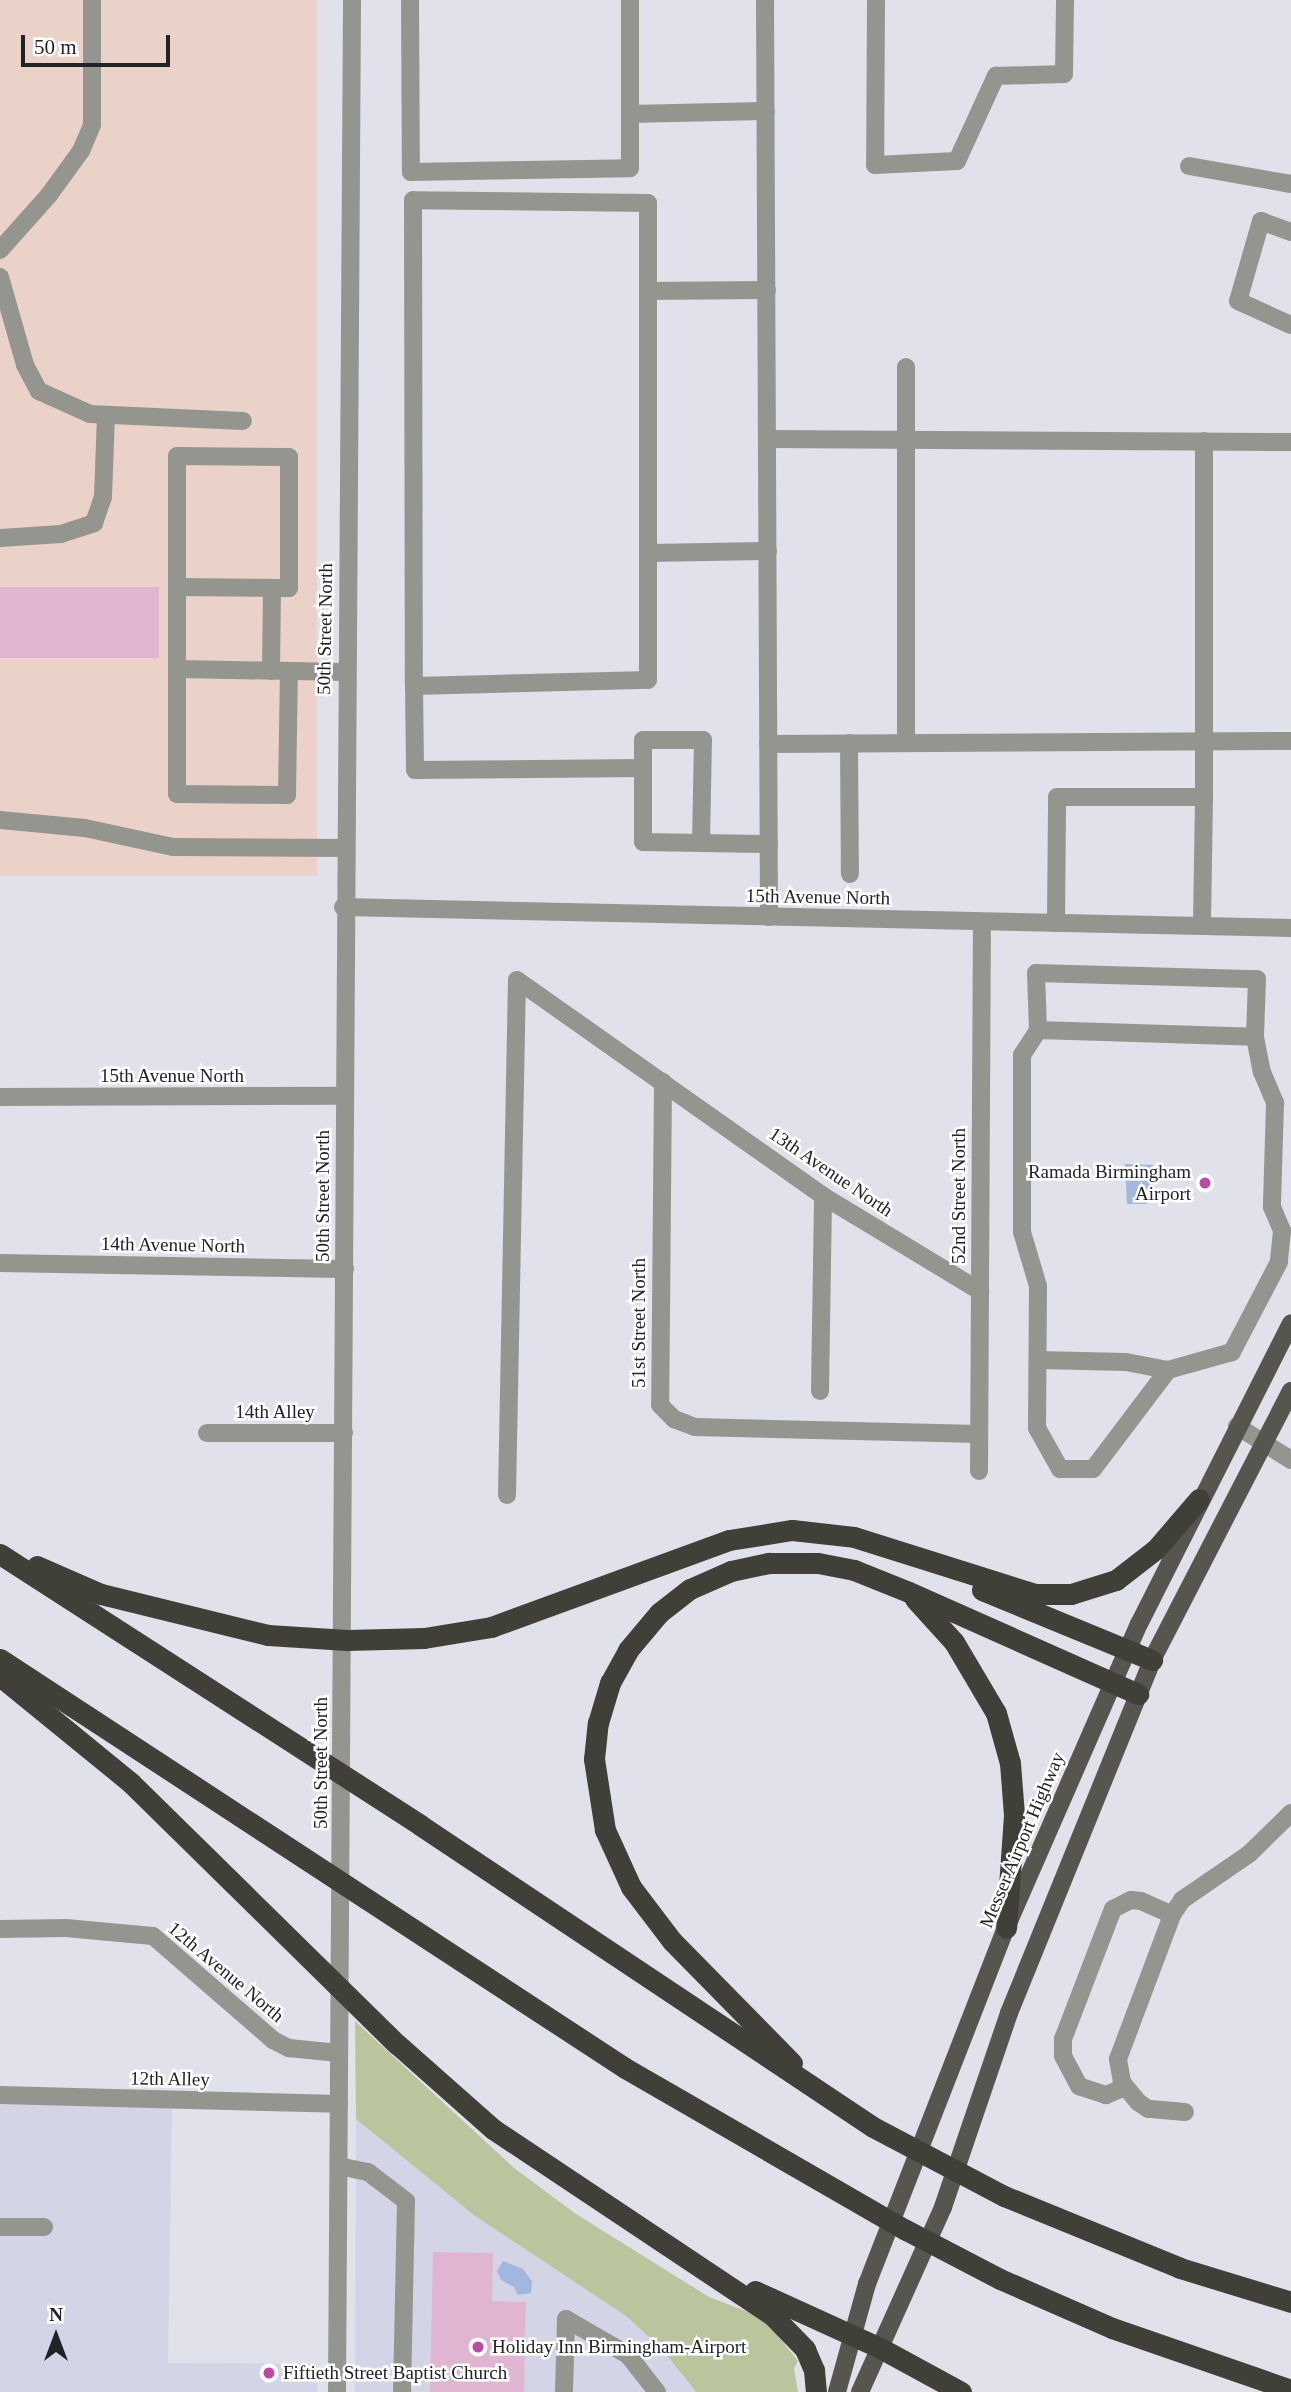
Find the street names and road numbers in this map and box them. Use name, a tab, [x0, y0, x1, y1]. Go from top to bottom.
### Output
street label: 50th Street North	[312, 563, 338, 695]
street label: 15th Avenue North	[745, 884, 891, 910]
street label: 15th Avenue North	[99, 1065, 245, 1087]
street label: 13th Avenue North	[764, 1122, 898, 1222]
street label: 52nd Street North	[948, 1128, 970, 1264]
street label: 50th Street North	[312, 1130, 334, 1262]
street label: 14th Avenue North	[100, 1232, 246, 1258]
street label: 51st Street North	[628, 1258, 650, 1388]
street label: 14th Alley	[235, 1401, 315, 1423]
street label: 50th Street North	[310, 1697, 332, 1829]
street label: Messer Airport Highway	[974, 1748, 1070, 1932]
street label: 12th Avenue North	[163, 1917, 289, 2027]
street label: 12th Alley	[129, 2067, 211, 2091]

